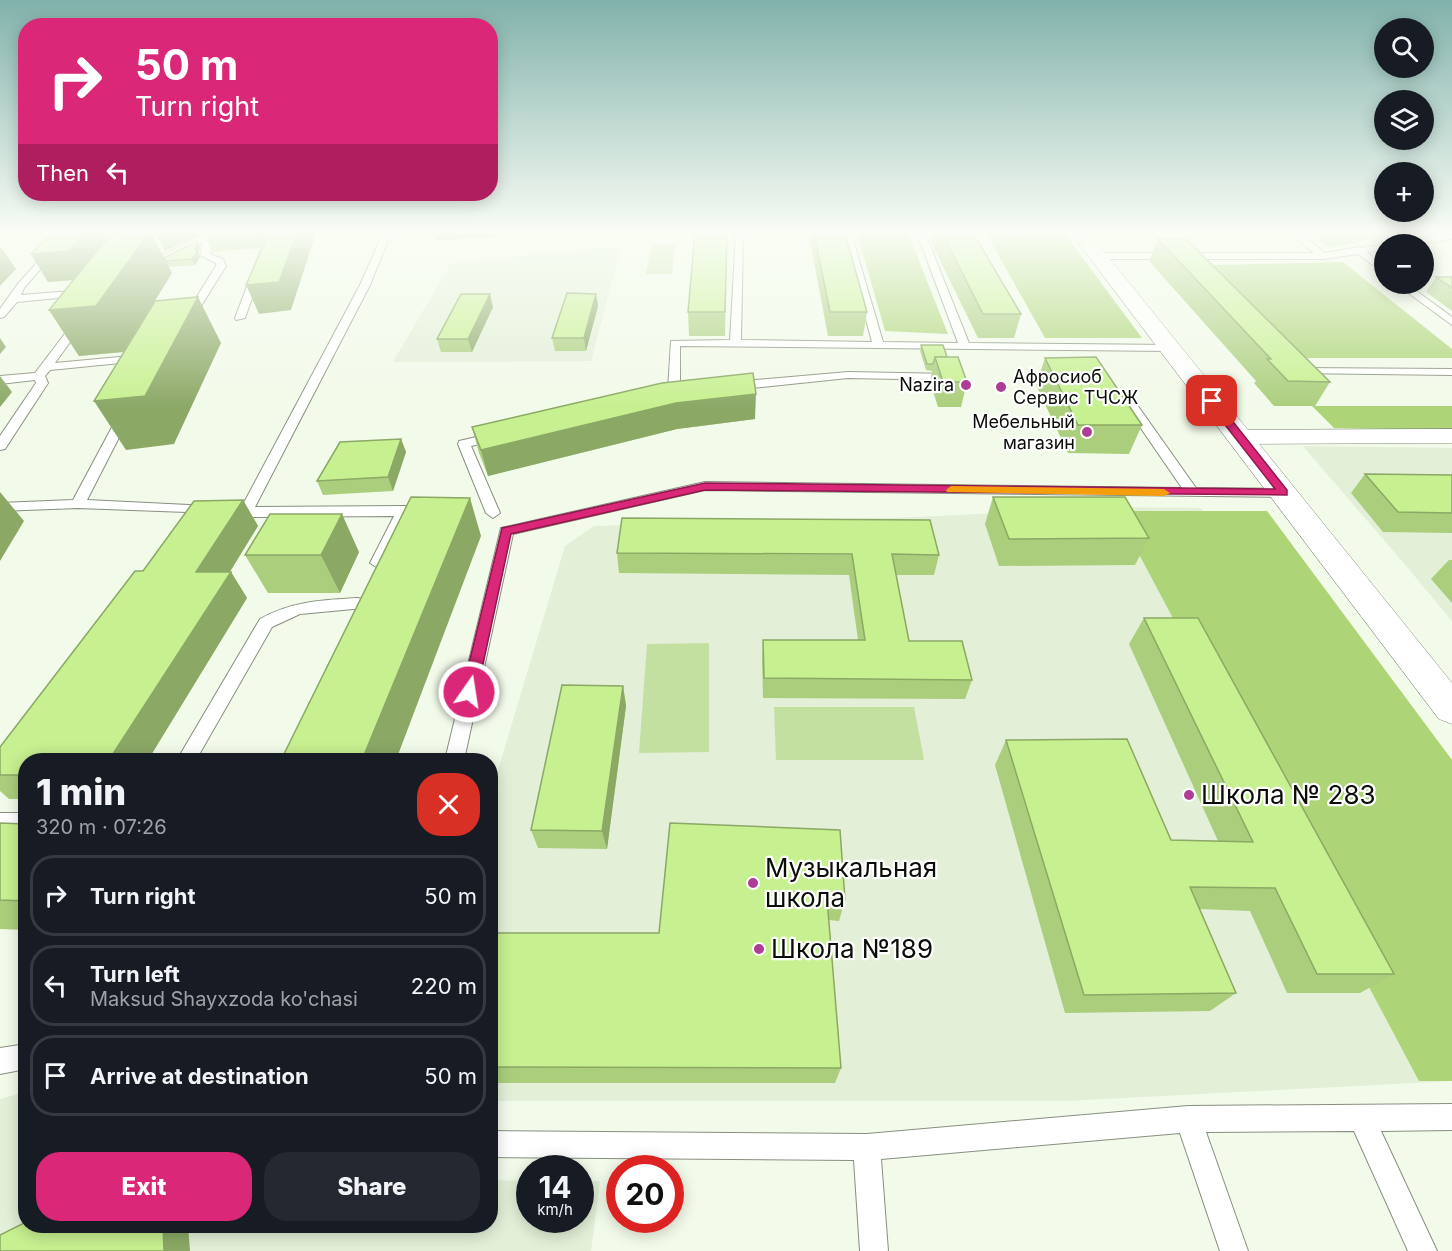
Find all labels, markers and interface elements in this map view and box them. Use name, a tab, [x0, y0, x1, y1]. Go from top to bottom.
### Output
map controls	[1374, 18, 1434, 294]
button: search	[1374, 18, 1434, 78]
text: 50 m	[135, 39, 238, 90]
icon: right	[36, 42, 114, 120]
text: Turn right	[135, 90, 259, 123]
button: layers	[1374, 90, 1434, 150]
icon: left	[101, 156, 134, 189]
text: Then	[36, 160, 89, 186]
button: +	[1374, 162, 1434, 222]
button: −	[1374, 234, 1434, 294]
place label: Афросиоб Сервис ТЧСЖ	[1013, 366, 1138, 408]
place label: Nazira	[899, 374, 954, 395]
pin	[1186, 375, 1237, 426]
marker: Nazira	[959, 378, 973, 392]
marker: Афросиоб Сервис ТЧСЖ	[994, 380, 1008, 394]
icon: arrive	[1195, 384, 1228, 417]
place label: Мебельный магазин	[972, 411, 1075, 453]
marker: Мебельный магазин	[1080, 425, 1094, 439]
position arrow	[437, 660, 501, 724]
text: 1 min	[36, 770, 126, 814]
button: close	[417, 773, 480, 836]
place label: Школа № 283	[1201, 779, 1376, 810]
marker: Школа № 283	[1182, 788, 1196, 802]
text: 320 m · 07:26	[36, 815, 167, 839]
place label: Музыкальная школа	[765, 852, 937, 913]
marker: Музыкальная школа	[746, 876, 760, 890]
icon: right	[39, 879, 72, 912]
text: Turn right	[90, 883, 196, 909]
text: 50 m	[424, 883, 477, 909]
place label: Школа №189	[771, 933, 933, 964]
marker: Школа №189	[752, 942, 766, 956]
text: Turn left	[90, 961, 180, 987]
icon: left	[39, 969, 72, 1002]
text: 220 m	[411, 973, 477, 999]
text: Maksud Shayxzoda ko'chasi	[90, 987, 358, 1011]
icon: arrive	[39, 1059, 72, 1092]
text: Arrive at destination	[90, 1063, 309, 1089]
text: 50 m	[424, 1063, 477, 1089]
button: Exit	[36, 1152, 252, 1221]
button: Share	[264, 1152, 480, 1221]
speed limit sign: 20	[606, 1155, 684, 1233]
text: 14	[538, 1169, 572, 1205]
text: km/h	[537, 1200, 573, 1219]

